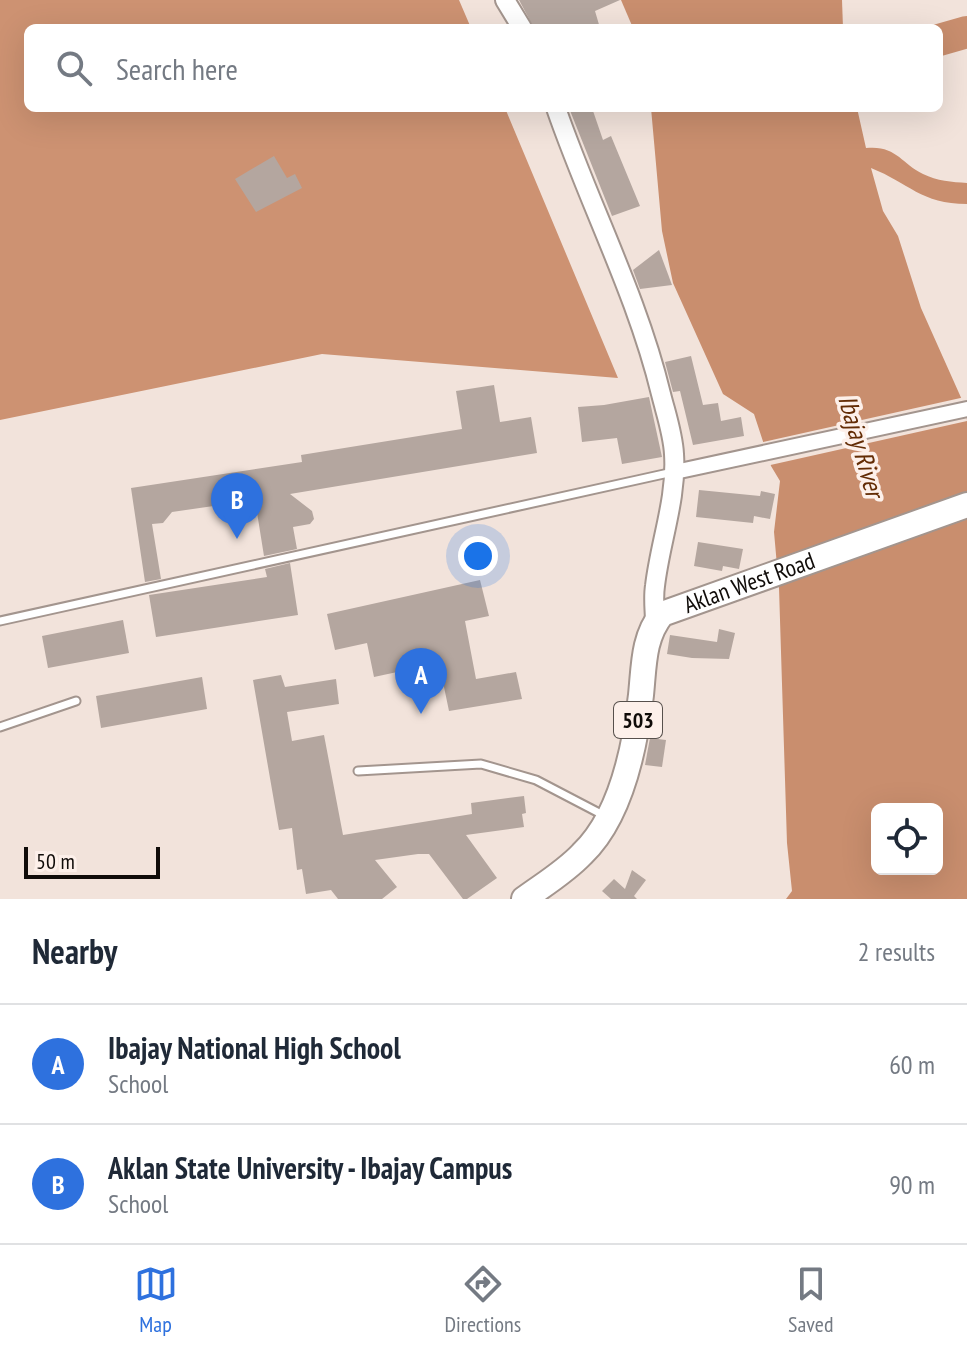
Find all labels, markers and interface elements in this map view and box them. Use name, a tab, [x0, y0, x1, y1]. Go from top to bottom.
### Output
search box	[24, 24, 943, 112]
icon: search	[52, 46, 96, 90]
text: Search here	[116, 49, 238, 88]
water label: Ibajay River	[831, 391, 893, 504]
pin: B	[211, 473, 263, 539]
your location	[458, 536, 498, 576]
street label: Aklan West Road	[679, 545, 819, 620]
pin: A	[395, 648, 447, 714]
road number: 503	[614, 702, 662, 738]
map controls	[871, 803, 943, 875]
button: locate	[871, 803, 943, 875]
scale bar	[24, 843, 160, 879]
text: 50 m	[36, 847, 75, 875]
text: Nearby	[32, 929, 117, 973]
text: 2 results	[858, 935, 935, 968]
text: Ibajay National High School	[108, 1028, 401, 1067]
text: A	[51, 1048, 65, 1081]
text: 60 m	[889, 1048, 935, 1081]
text: School	[108, 1067, 168, 1100]
text: Aklan State University - Ibajay Campus	[108, 1148, 512, 1187]
text: B	[52, 1168, 64, 1201]
text: 90 m	[889, 1168, 935, 1201]
text: School	[108, 1187, 168, 1220]
tab: Map	[134, 1262, 178, 1338]
tab: Directions	[445, 1262, 521, 1338]
tab: Saved	[788, 1262, 833, 1338]

